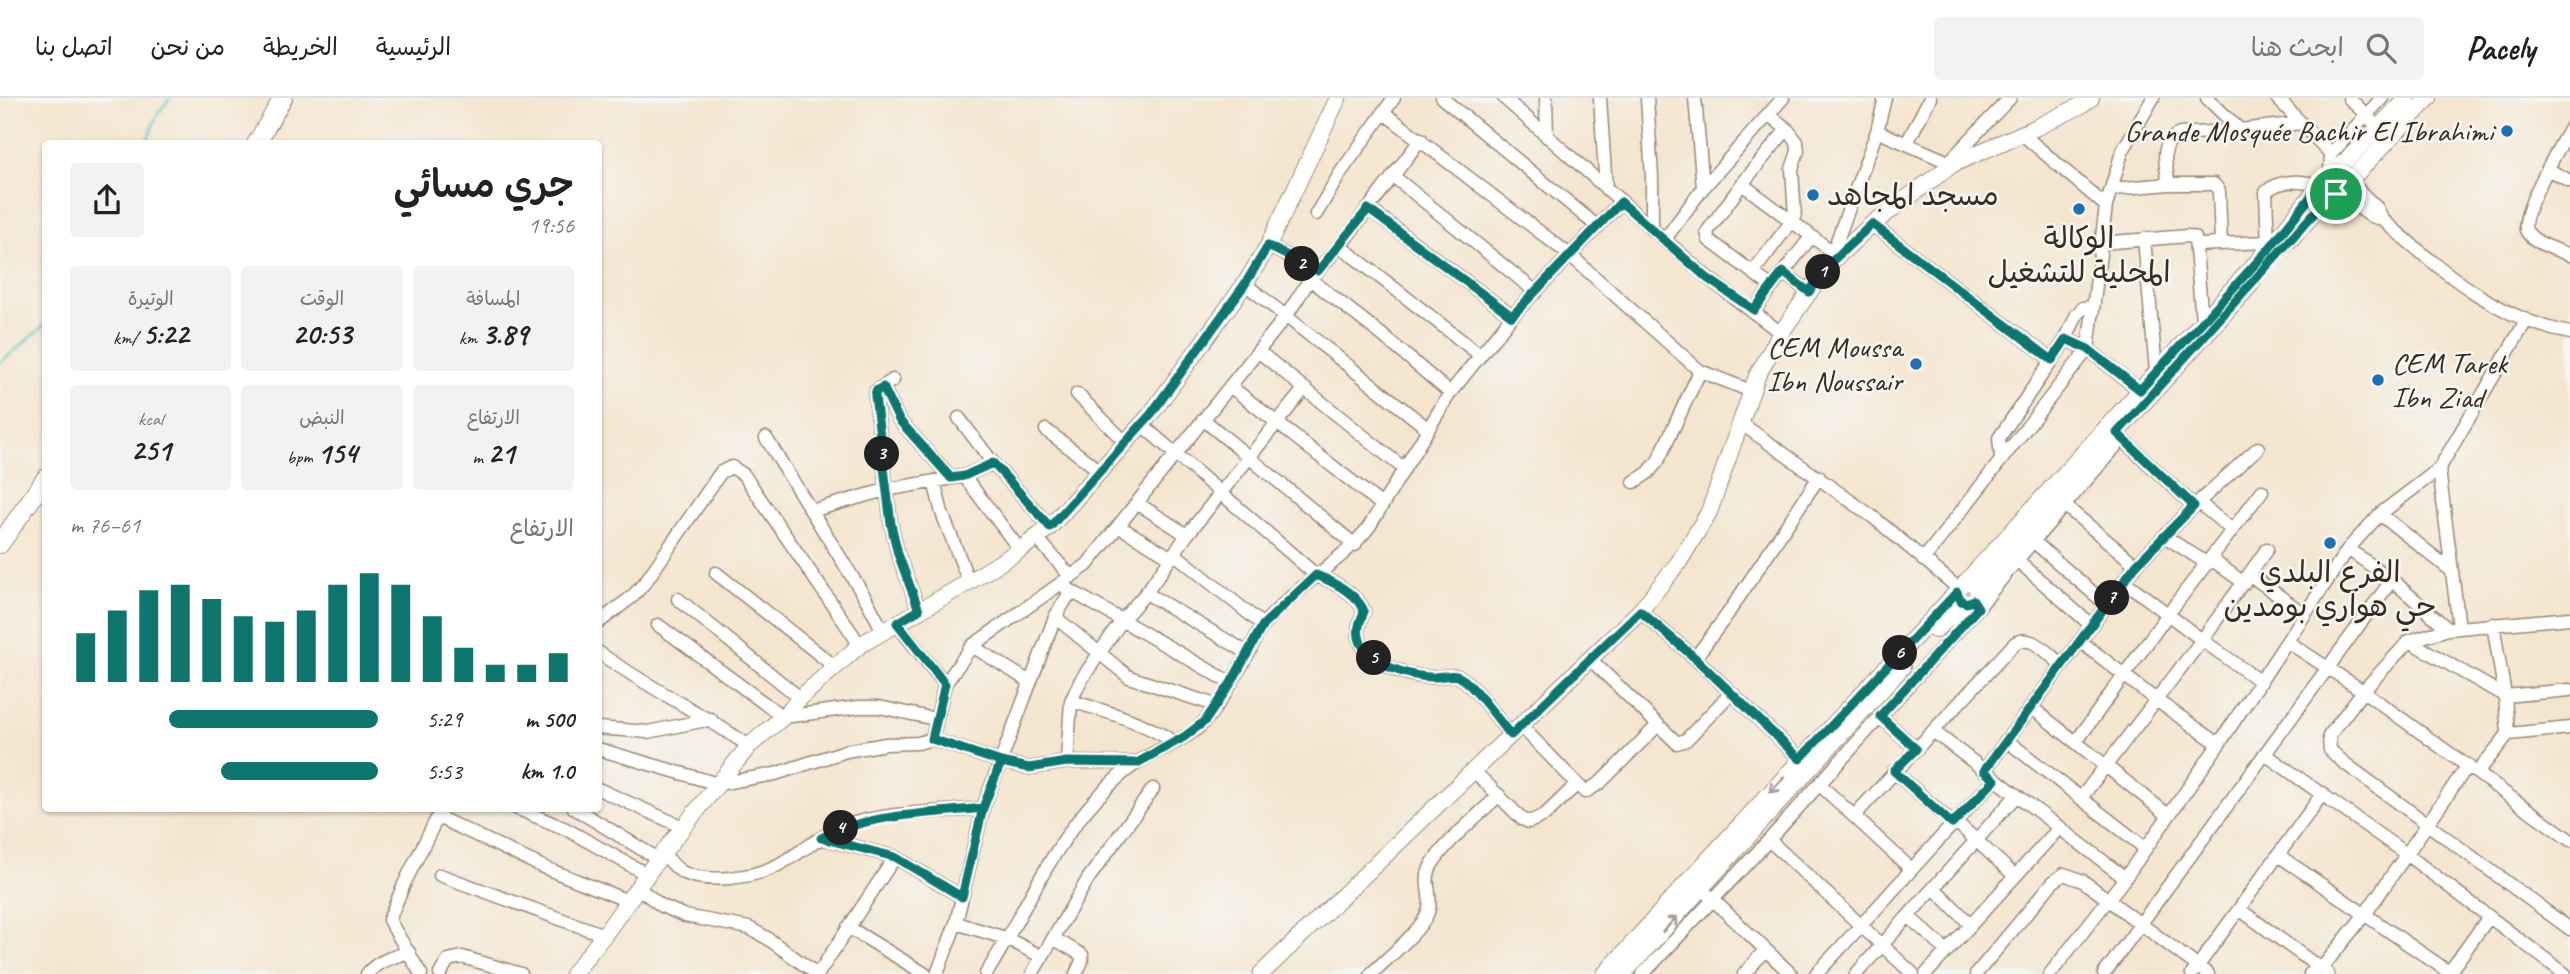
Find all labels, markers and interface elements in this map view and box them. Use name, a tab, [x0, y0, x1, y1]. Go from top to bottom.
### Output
search box	[1934, 17, 2424, 80]
text: Pacely	[2466, 27, 2535, 69]
icon: search	[2362, 29, 2400, 67]
text: ابحث هنا	[2251, 31, 2344, 64]
text: اتصل بنا	[35, 32, 113, 62]
text: من نحن	[151, 32, 225, 62]
text: الخريطة	[263, 32, 338, 62]
text: الرئيسية	[376, 32, 451, 62]
place label: Grande Mosquée Bachir El Ibrahimi	[2125, 112, 2496, 150]
marker: Grande Mosquée Bachir El Ibrahimi	[2499, 123, 2515, 139]
text: جري مسائي	[394, 161, 574, 208]
button: share	[70, 163, 144, 237]
pin	[2306, 164, 2366, 224]
icon: arrive	[2317, 175, 2355, 213]
place label: مسجد المجاهد	[1827, 176, 1999, 214]
marker: مسجد المجاهد	[1805, 187, 1821, 203]
marker: الوكالة المحلية للتشغيل	[2071, 201, 2087, 217]
text: 19:56	[528, 211, 574, 240]
place label: الوكالة المحلية للتشغيل	[1987, 219, 2171, 291]
pin: 2	[1284, 246, 1320, 282]
text: 2	[1297, 251, 1306, 275]
pin: 1	[1806, 254, 1840, 290]
text: 1	[1818, 259, 1827, 283]
text: الوتيرة	[128, 287, 174, 311]
text: الوقت	[300, 287, 344, 311]
text: المسافة	[466, 287, 520, 311]
text: 5:22	[142, 315, 188, 353]
text: 20:53	[292, 315, 352, 353]
text: 3.89	[482, 315, 528, 353]
text: /km	[113, 326, 142, 350]
text: km	[459, 326, 482, 350]
place label: CEM Moussa Ibn Noussair	[1767, 328, 1905, 400]
place label: CEM Tarek Ibn Ziad	[2392, 344, 2509, 416]
marker: CEM Moussa Ibn Noussair	[1908, 356, 1924, 372]
marker: CEM Tarek Ibn Ziad	[2370, 372, 2386, 388]
text: النبض	[299, 406, 345, 430]
text: الارتفاع	[467, 406, 520, 430]
text: kcal	[138, 407, 163, 431]
text: 251	[131, 431, 171, 469]
text: 154	[317, 434, 357, 472]
text: 21	[487, 434, 514, 472]
pin: 3	[864, 436, 900, 472]
text: 3	[877, 441, 886, 465]
text: bpm	[287, 445, 317, 469]
text: m	[472, 445, 487, 469]
text: 61–76 m	[70, 511, 140, 540]
text: الارتفاع	[510, 514, 574, 543]
marker: الفرع البلدي حي هواري بومدين	[2322, 535, 2338, 551]
place label: الفرع البلدي حي هواري بومدين	[2223, 553, 2437, 632]
pin: 7	[2094, 580, 2130, 616]
text: 7	[2107, 585, 2116, 609]
pin: 6	[1882, 636, 1918, 670]
pin: 5	[1356, 640, 1392, 676]
text: 6	[1895, 640, 1904, 664]
text: 5	[1369, 645, 1378, 669]
text: 5:29	[426, 705, 462, 734]
text: 500 m	[525, 705, 574, 734]
text: 5:53	[426, 757, 462, 786]
text: 1.0 km	[520, 757, 574, 786]
one-way arrow	[1768, 776, 1785, 793]
pin: 4	[824, 810, 858, 846]
text: 4	[836, 815, 845, 839]
one-way arrow	[1662, 915, 1678, 933]

